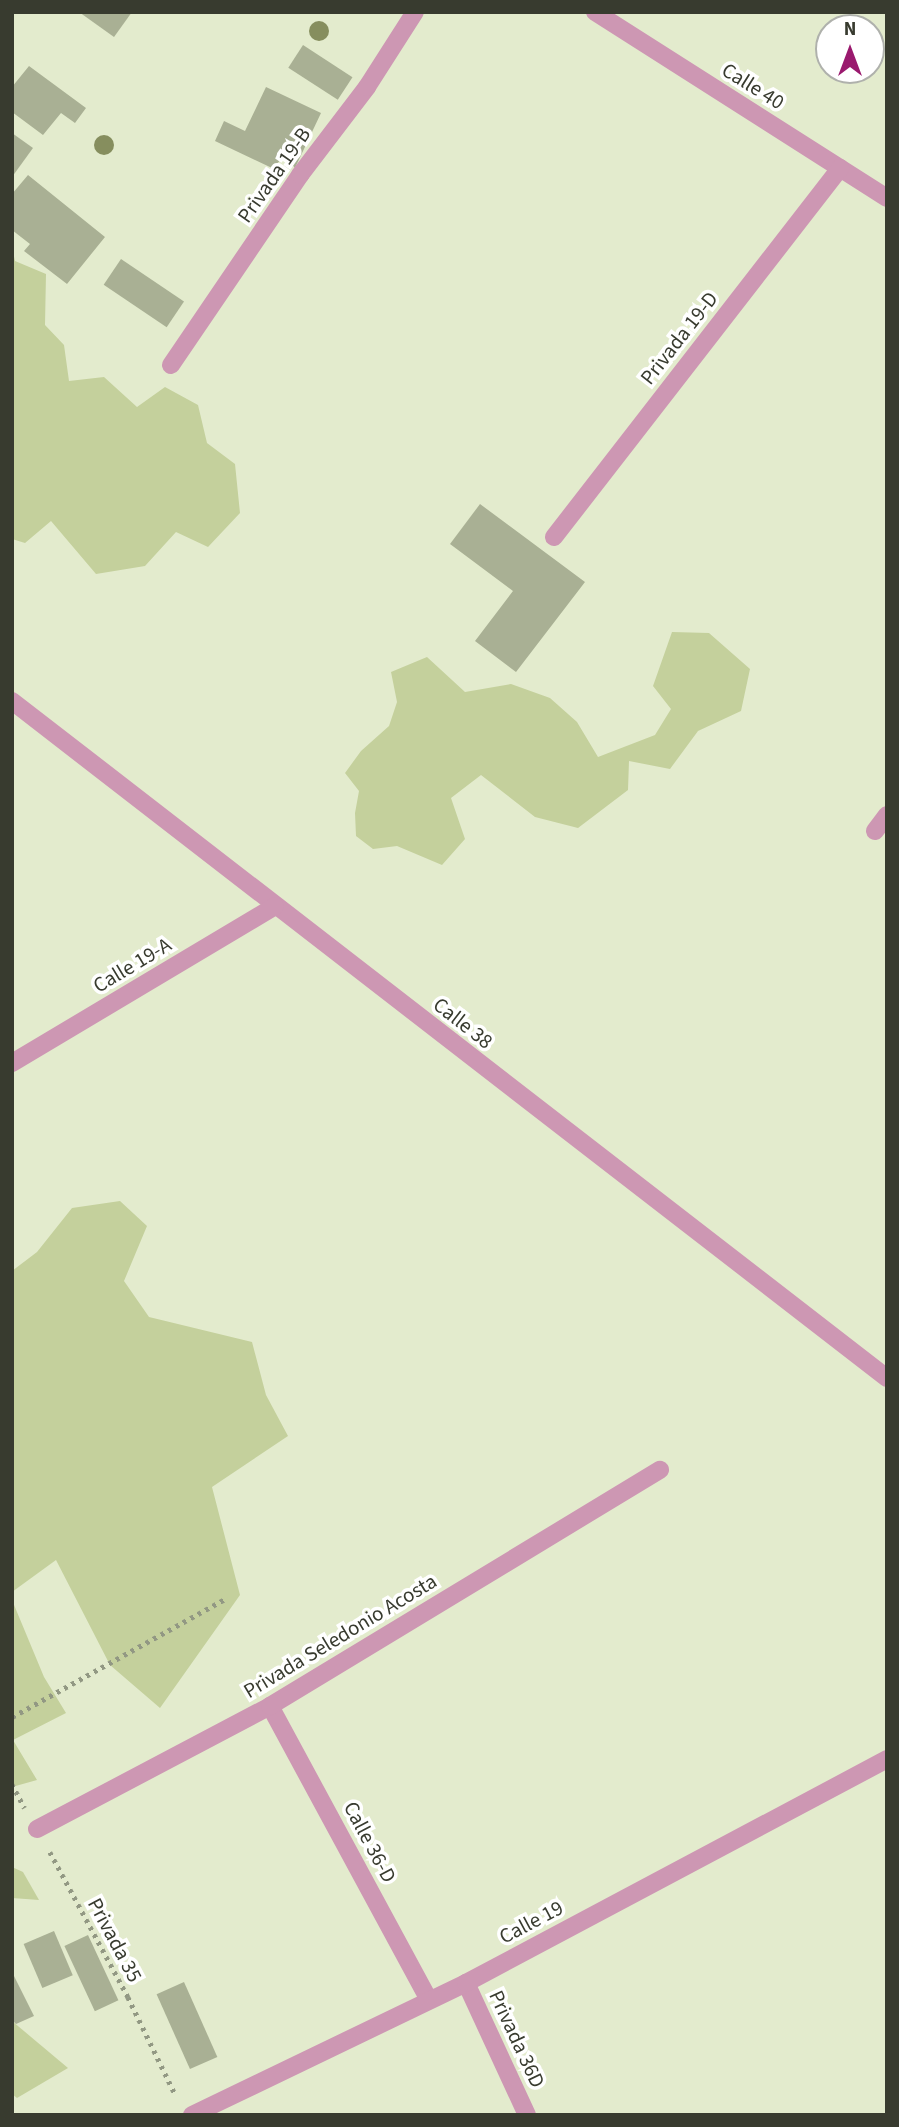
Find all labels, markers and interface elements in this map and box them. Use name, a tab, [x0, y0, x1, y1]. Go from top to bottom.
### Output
north arrow	[815, 14, 885, 84]
text: N	[844, 16, 856, 43]
street label: Calle 40	[717, 57, 789, 115]
street label: Privada 19-B	[232, 123, 316, 227]
street label: Privada 19-D	[635, 286, 723, 390]
street label: Calle 19-A	[88, 932, 176, 998]
street label: Calle 38	[428, 992, 498, 1054]
street label: Privada Seledonio Acosta	[239, 1568, 441, 1704]
street label: Calle 36-D	[338, 1797, 402, 1887]
street label: Privada 35	[82, 1894, 148, 1986]
street label: Calle 19	[495, 1895, 567, 1949]
street label: Privada 36D	[483, 1986, 551, 2092]

